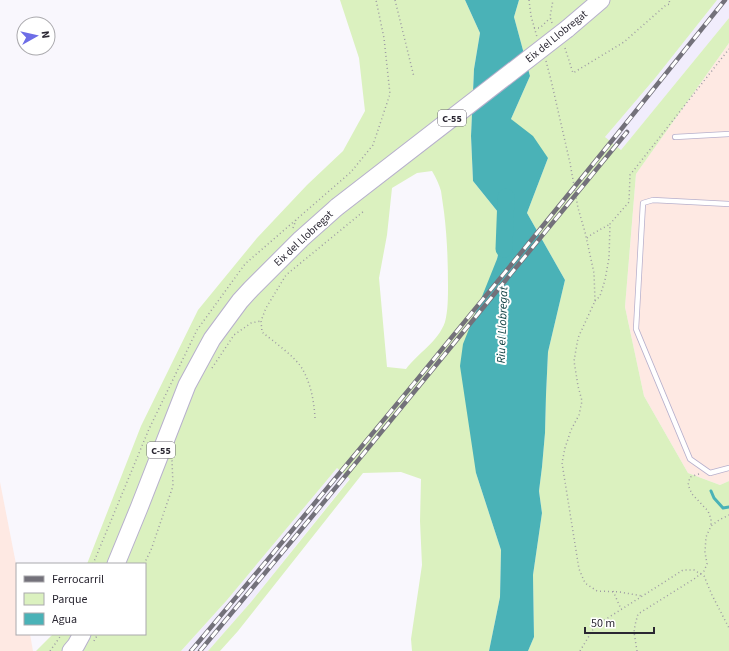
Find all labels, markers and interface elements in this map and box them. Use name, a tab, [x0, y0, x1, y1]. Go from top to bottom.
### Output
street label: Eix del Llobregat	[522, 7, 591, 66]
north arrow	[16, 16, 56, 56]
text: N	[37, 30, 53, 39]
road number: C-55	[438, 110, 466, 126]
street label: Eix del Llobregat	[270, 207, 336, 270]
water label: Riu el Llobregat	[493, 285, 512, 364]
road number: C-55	[147, 442, 175, 458]
legend	[16, 563, 146, 635]
text: Ferrocarril	[52, 571, 104, 588]
text: Parque	[52, 591, 88, 608]
scale bar	[585, 609, 654, 635]
text: Agua	[52, 611, 77, 628]
text: 50 m	[591, 615, 615, 632]

